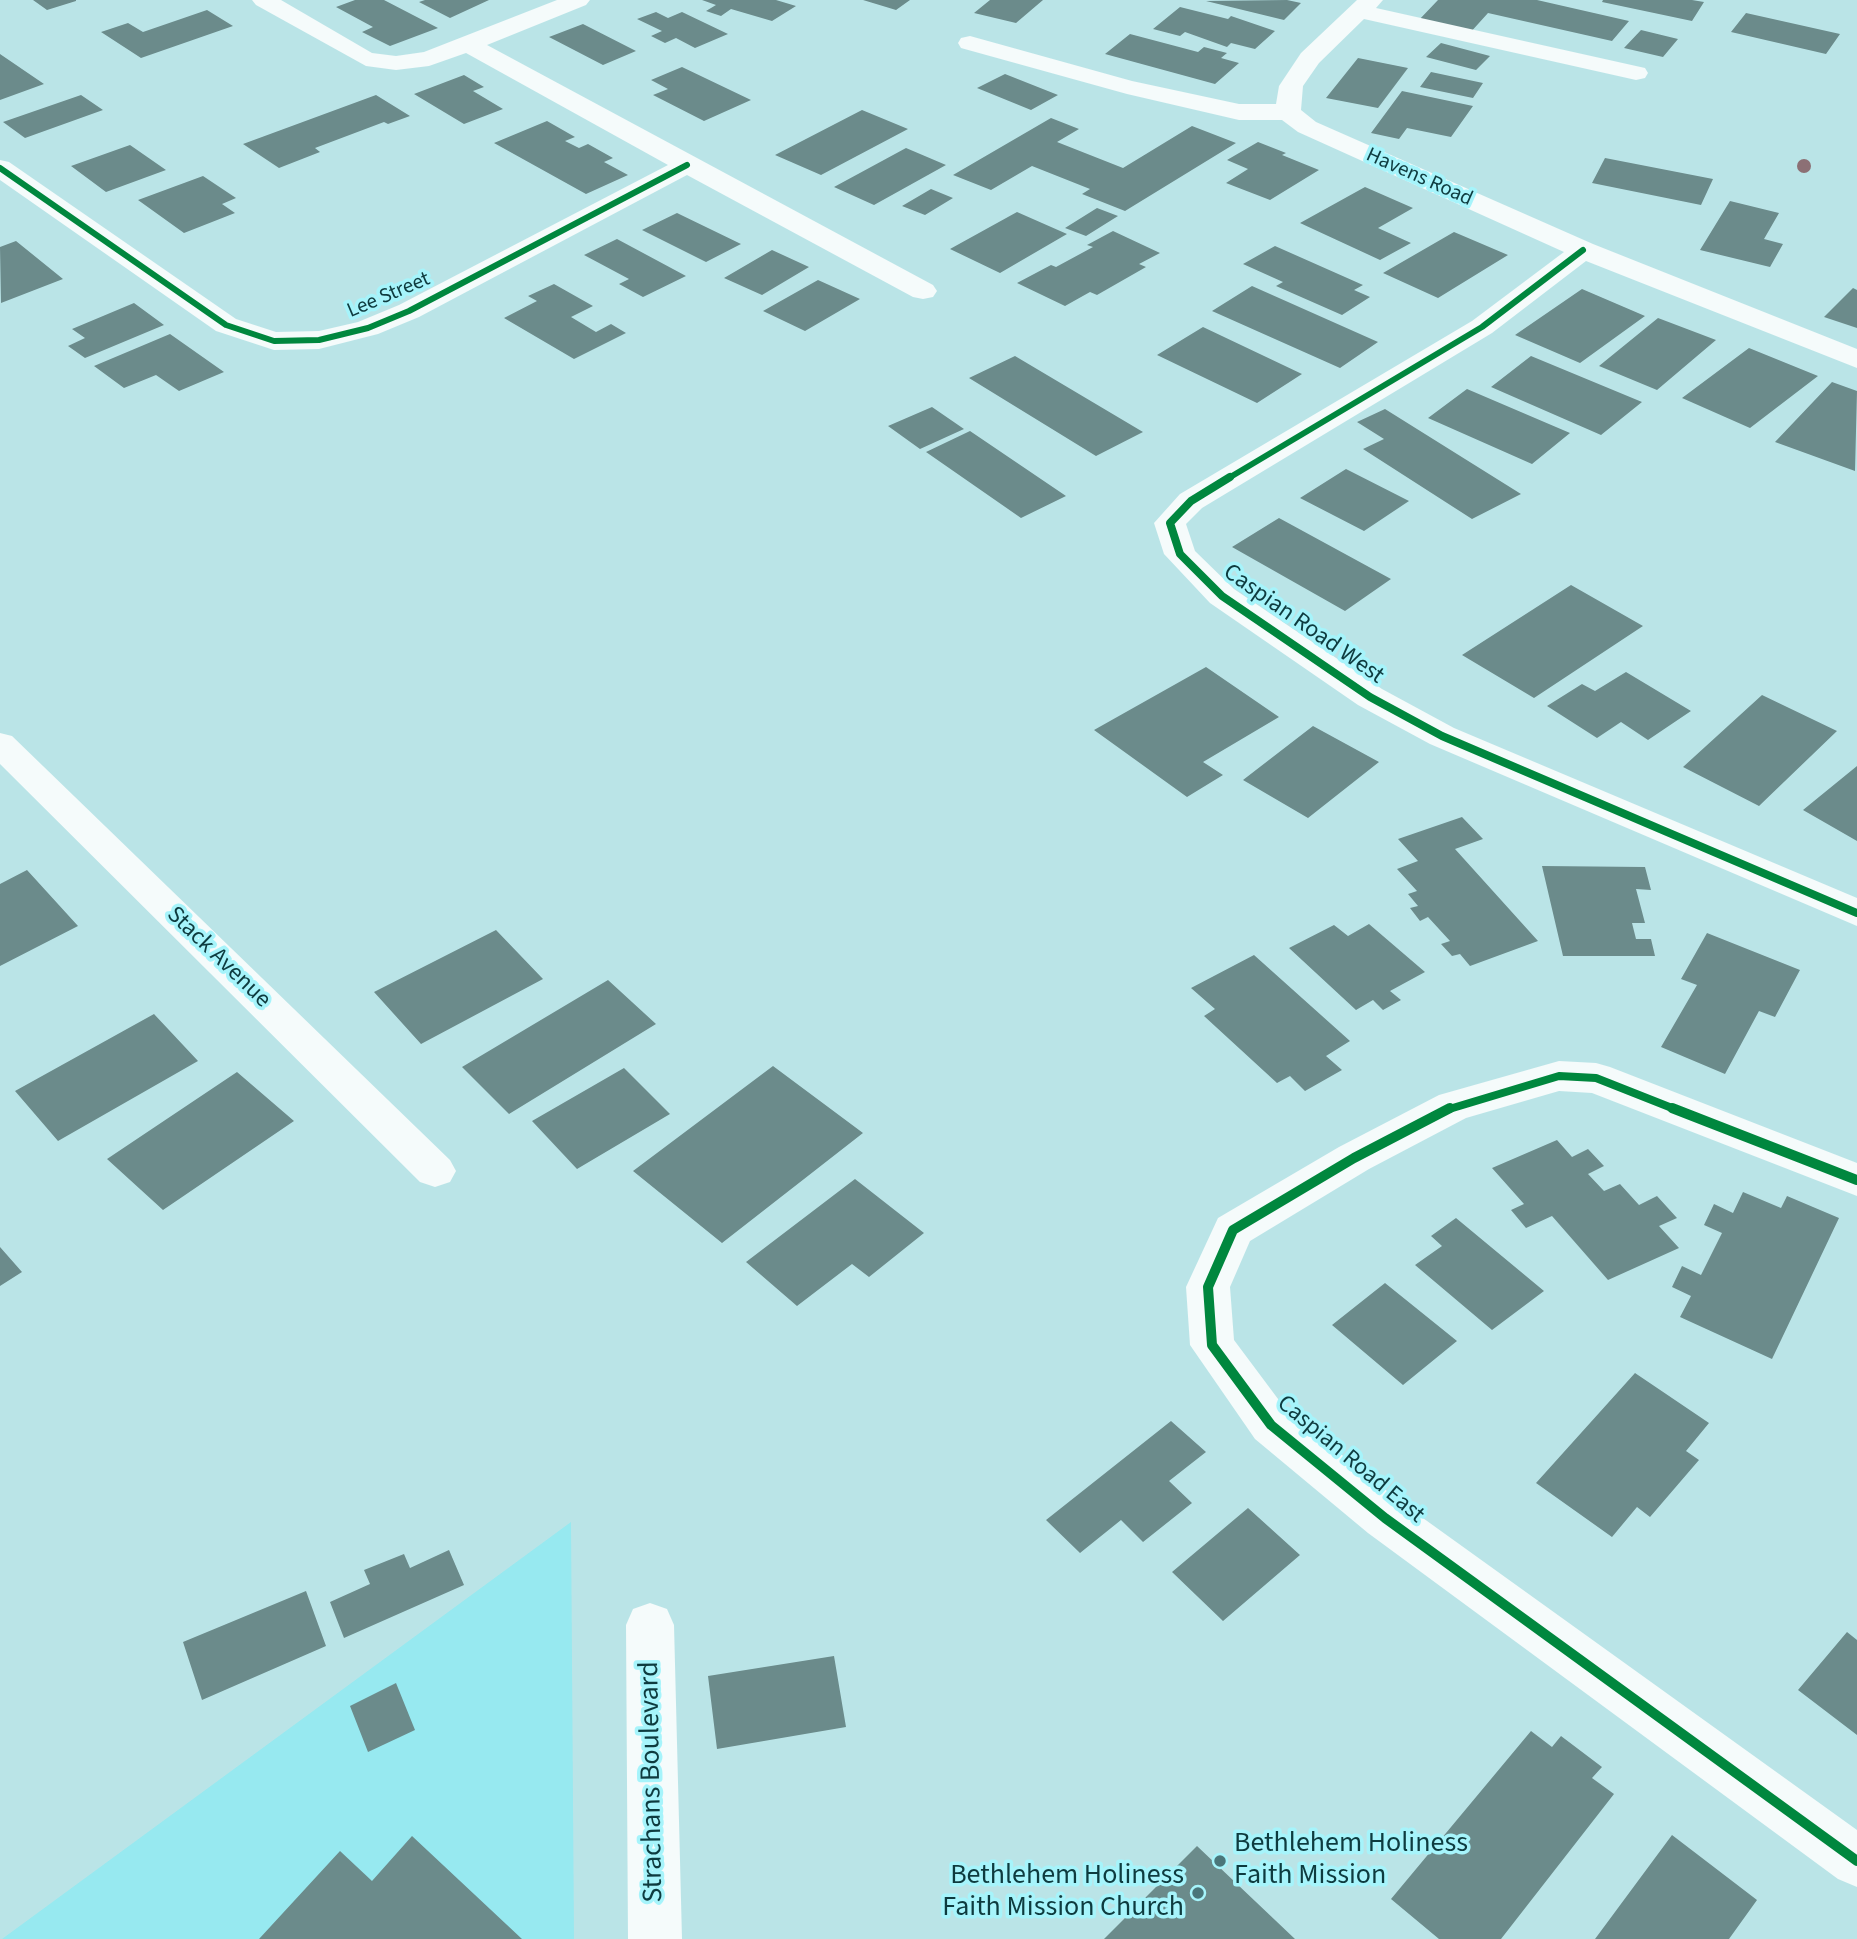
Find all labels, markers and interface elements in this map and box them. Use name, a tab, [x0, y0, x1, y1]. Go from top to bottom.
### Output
street label: Havens Road	[1362, 143, 1476, 213]
street label: Lee Street	[344, 267, 434, 325]
street label: Caspian Road West	[1217, 559, 1389, 691]
street label: Stack Avenue	[160, 901, 276, 1015]
street label: Caspian Road East	[1270, 1390, 1430, 1530]
street label: Strachans Boulevard	[634, 1661, 672, 1903]
place label: Bethlehem Holiness Faith Mission	[1234, 1828, 1468, 1894]
marker: Bethlehem Holiness Faith Mission	[1212, 1853, 1228, 1869]
place label: Bethlehem Holiness Faith Mission Church	[942, 1860, 1184, 1926]
marker: Bethlehem Holiness Faith Mission Church	[1190, 1885, 1206, 1901]

